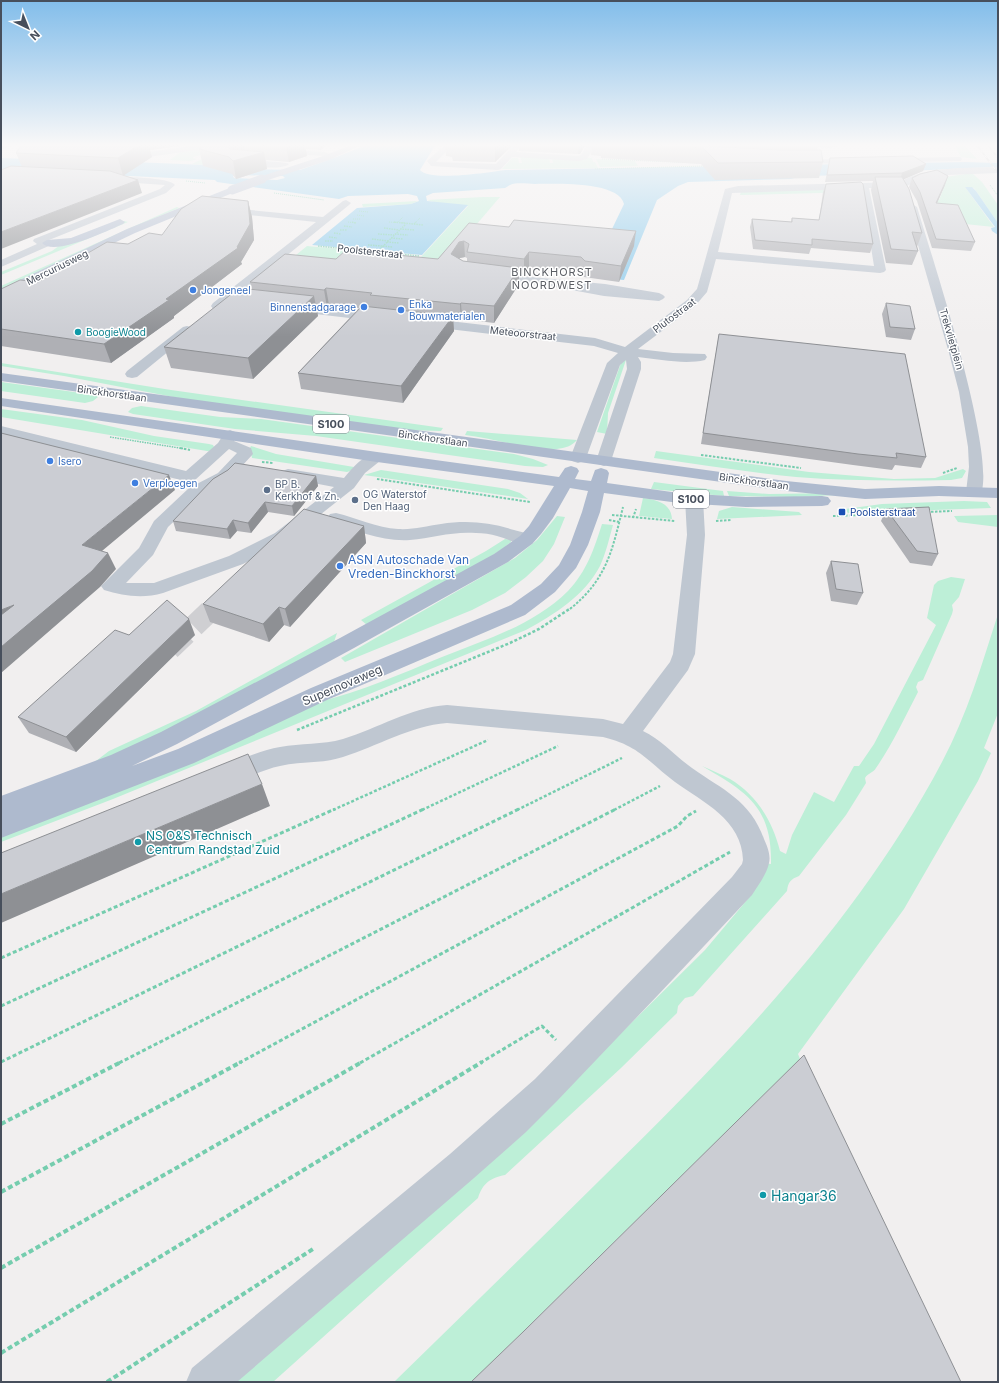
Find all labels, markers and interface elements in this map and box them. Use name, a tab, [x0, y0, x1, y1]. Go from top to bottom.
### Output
north arrow	[8, 8, 48, 48]
text: N	[27, 27, 43, 43]
street label: Poolsterstraat	[337, 242, 404, 260]
street label: Mercuriusweg	[24, 247, 90, 287]
district label: BINCKHORST NOORDWEST	[511, 265, 593, 292]
place label: Jongeneel	[201, 284, 251, 296]
marker: Jongeneel	[188, 285, 198, 295]
street label: Plutostraat	[650, 295, 698, 335]
place label: Enka Bouwmaterialen	[409, 298, 485, 322]
place label: Binnenstadgarage	[270, 301, 356, 313]
marker: Binnenstadgarage	[359, 302, 369, 312]
marker: Enka Bouwmaterialen	[396, 305, 406, 315]
street label: Trekvlietplein	[938, 307, 966, 371]
street label: Meteoorstraat	[489, 324, 557, 343]
place label: BoogieWood	[86, 326, 146, 338]
marker: BoogieWood	[73, 327, 83, 337]
street label: Binckhorstlaan	[77, 382, 148, 404]
road number: S100	[313, 415, 349, 433]
street label: Binckhorstlaan	[398, 427, 469, 449]
place label: Isero	[58, 455, 81, 467]
marker: Isero	[45, 456, 55, 466]
street label: Binckhorstlaan	[719, 470, 790, 492]
place label: Verploegen	[143, 477, 197, 489]
marker: Verploegen	[130, 478, 140, 488]
place label: BP B. Kerkhof & Zn.	[275, 478, 339, 502]
marker: BP B. Kerkhof & Zn.	[262, 485, 272, 495]
place label: OG Waterstof Den Haag	[363, 488, 427, 512]
road number: S100	[673, 490, 709, 508]
marker: OG Waterstof Den Haag	[350, 495, 360, 505]
place label: Poolsterstraat	[850, 506, 916, 518]
marker: Poolsterstraat	[837, 507, 847, 517]
place label: ASN Autoschade Van Vreden-Binckhorst	[348, 552, 469, 581]
marker: ASN Autoschade Van Vreden-Binckhorst	[335, 561, 345, 571]
street label: Supernovaweg	[300, 661, 384, 709]
place label: NS O&S Technisch Centrum Randstad Zuid	[146, 828, 280, 857]
marker: NS O&S Technisch Centrum Randstad Zuid	[133, 837, 143, 847]
place label: Hangar36	[771, 1187, 837, 1204]
marker: Hangar36	[758, 1190, 768, 1200]

